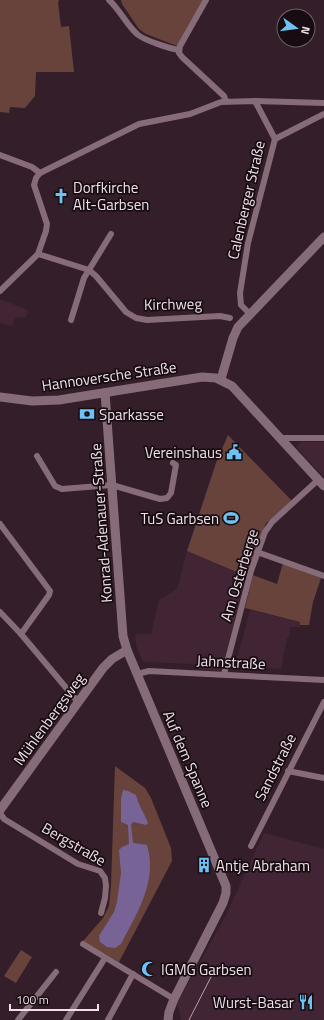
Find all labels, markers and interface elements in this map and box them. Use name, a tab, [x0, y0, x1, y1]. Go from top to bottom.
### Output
north arrow	[276, 8, 316, 48]
text: N	[297, 25, 314, 36]
street label: Calenberger Straße	[221, 138, 271, 262]
place label: Dorfkirche Alt-Garbsen	[73, 176, 149, 216]
church icon: Dorfkirche Alt-Garbsen	[52, 187, 70, 205]
street label: Kirchweg	[144, 292, 202, 316]
street label: Hannoversche Straße	[40, 355, 178, 397]
place label: Sparkasse	[99, 403, 164, 426]
bank icon: Sparkasse	[78, 405, 96, 423]
place label: Vereinshaus	[145, 441, 222, 464]
street label: Konrad-Adenauer-Straße	[84, 443, 118, 603]
public building icon: Vereinshaus	[225, 443, 243, 461]
place label: TuS Garbsen	[141, 507, 219, 530]
sports icon: TuS Garbsen	[222, 509, 240, 527]
street label: Am Osterberge	[214, 526, 264, 624]
street label: Jahnstraße	[196, 649, 266, 675]
street label: Mühlenbergsweg	[8, 668, 91, 770]
street label: Auf dem Spanne	[157, 707, 219, 811]
street label: Sandstraße	[248, 729, 302, 805]
street label: Bergstraße	[38, 816, 110, 872]
place label: Antje Abraham	[216, 854, 310, 877]
building icon: Antje Abraham	[195, 856, 213, 874]
place label: IGMG Garbsen	[161, 958, 252, 981]
mosque icon: IGMG Garbsen	[140, 960, 158, 978]
scale bar	[10, 986, 98, 1012]
text: 100 m	[16, 990, 49, 1009]
place label: Wurst-Basar	[213, 991, 294, 1014]
restaurant icon: Wurst-Basar	[297, 993, 315, 1011]

